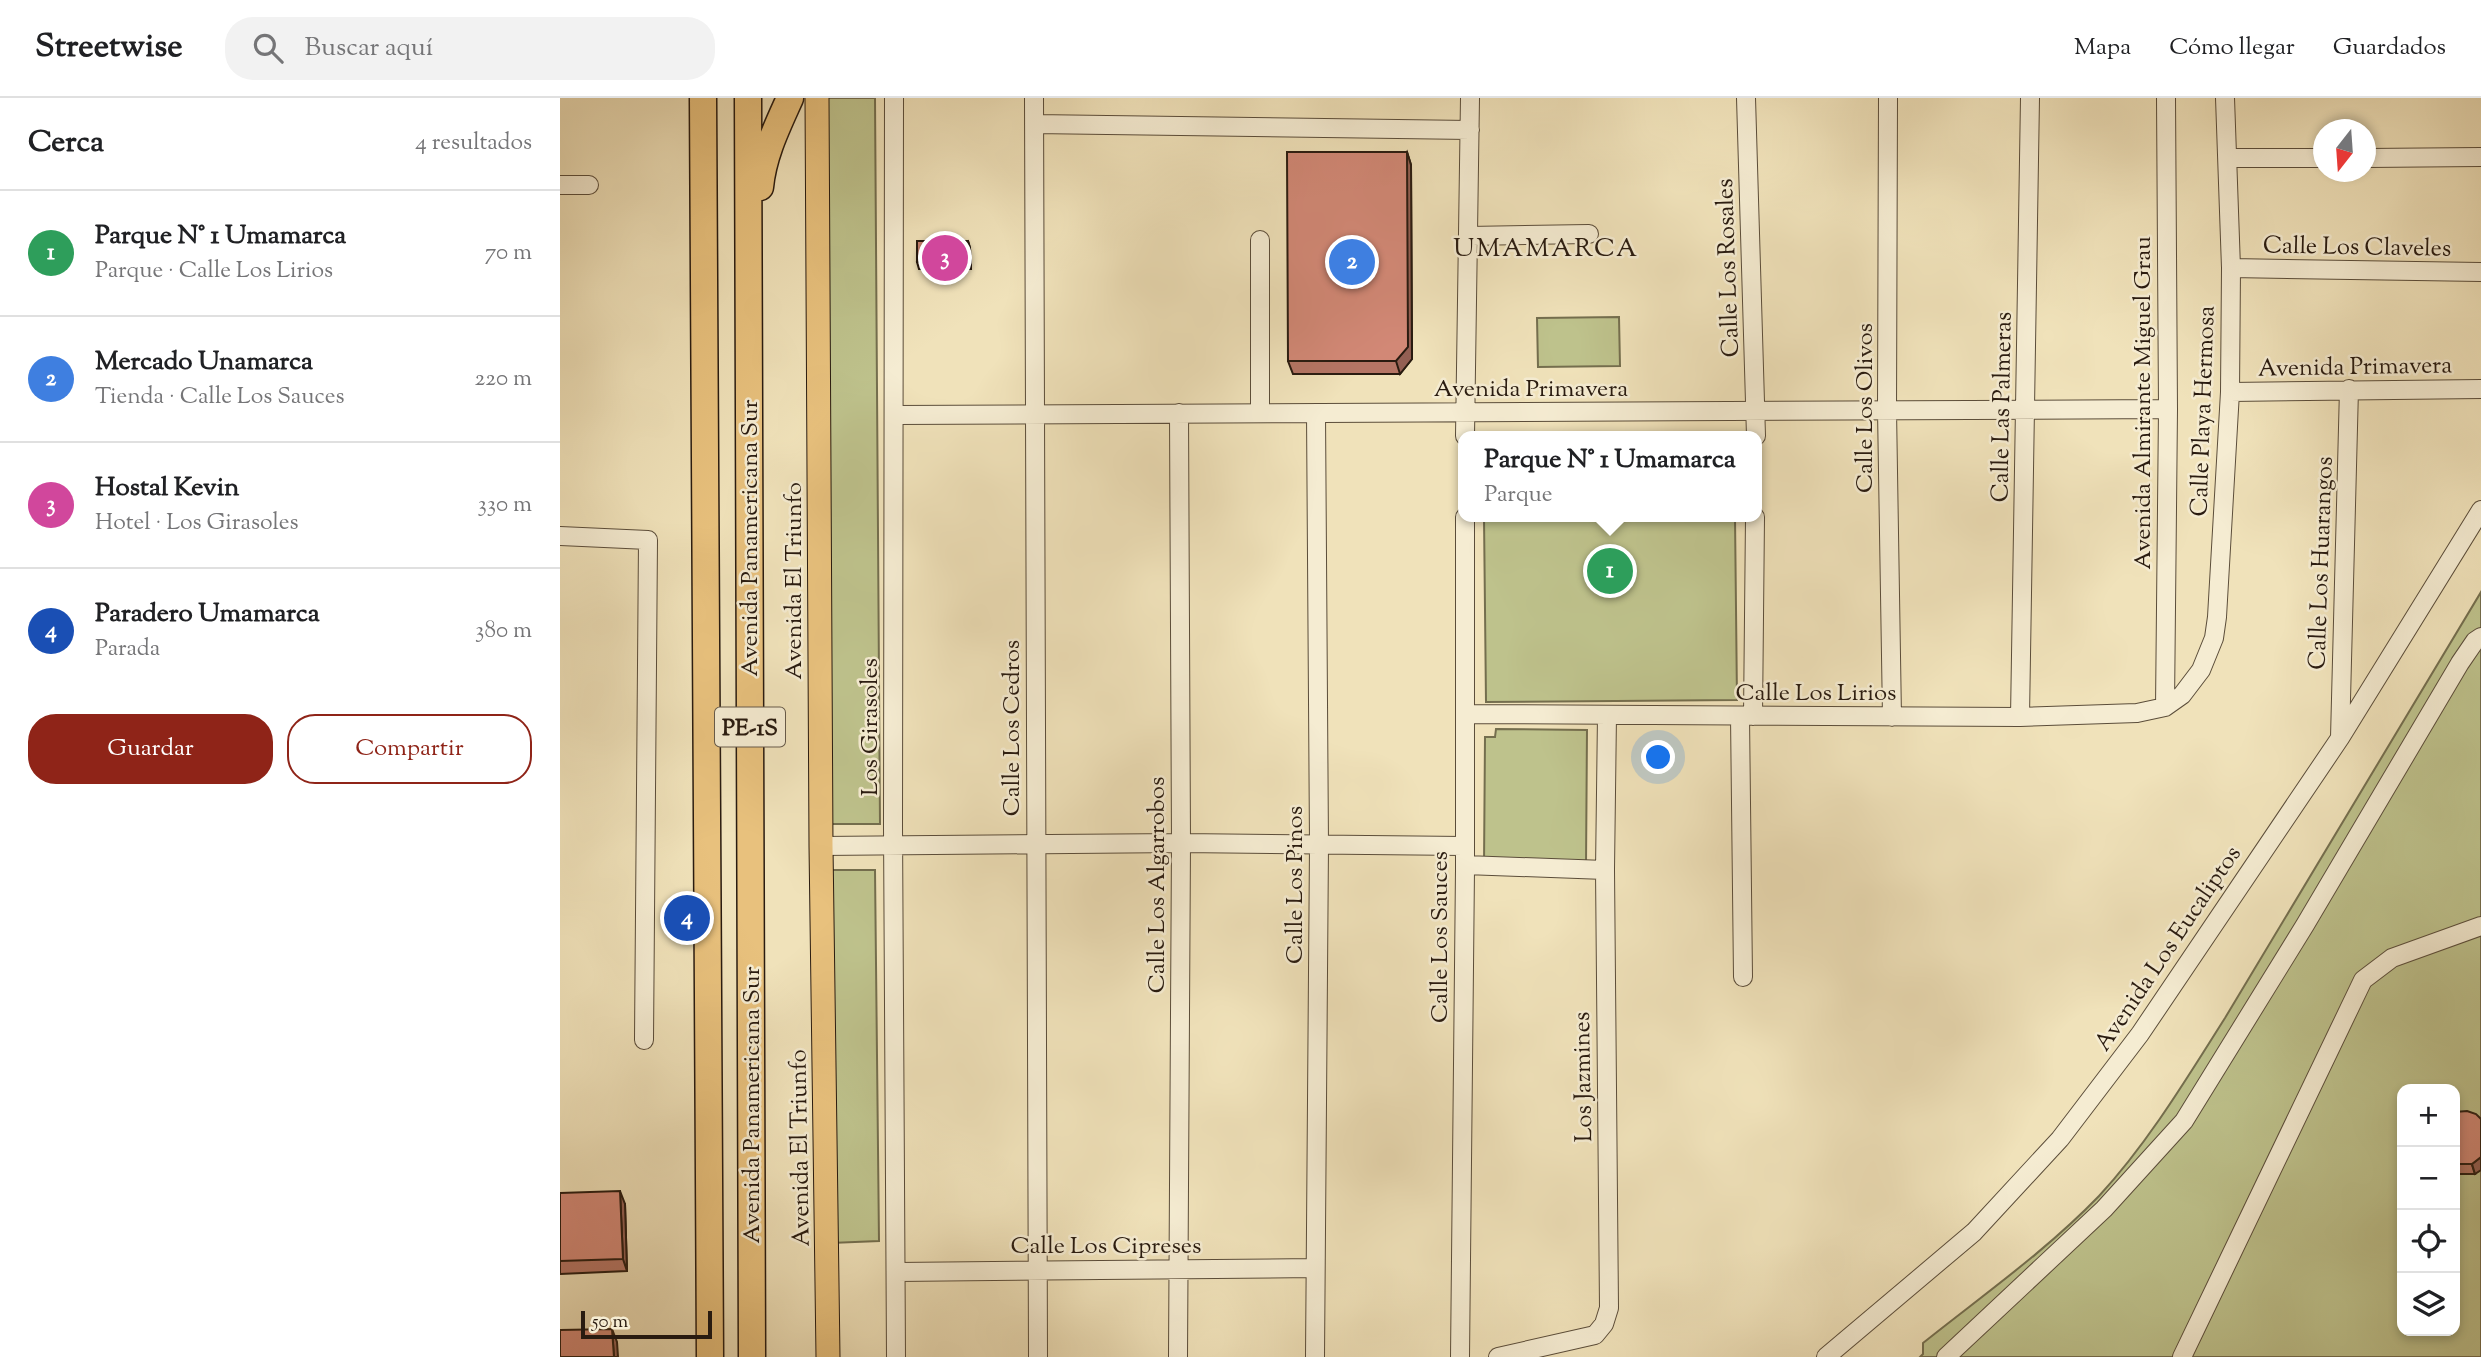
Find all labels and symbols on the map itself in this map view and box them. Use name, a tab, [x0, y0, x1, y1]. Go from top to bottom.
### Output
north arrow	[2313, 119, 2376, 182]
street label: Calle Los Rosales	[1709, 178, 1749, 358]
street label: Calle Los Claveles	[2262, 229, 2451, 267]
district label: UMAMARCA	[1453, 231, 1639, 268]
pin: 3	[922, 232, 968, 284]
pin: 2	[1329, 236, 1375, 288]
street label: Avenida Almirante Miguel Grau	[2127, 236, 2161, 570]
street label: Calle Playa Hermosa	[2183, 305, 2225, 517]
street label: Calle Las Palmeras	[1984, 311, 2022, 503]
street label: Calle Los Olivos	[1849, 323, 1883, 493]
street label: Avenida Primavera	[2257, 349, 2453, 387]
street label: Avenida Primavera	[1434, 373, 1628, 407]
street label: Avenida Panamericana Sur	[734, 399, 768, 677]
street label: Calle Los Huarangos	[2301, 456, 2343, 670]
street label: Avenida El Triunfo	[778, 482, 812, 680]
pin: 1	[1587, 545, 1633, 597]
street label: Calle Los Cedros	[996, 640, 1030, 816]
street label: Los Girasoles	[854, 658, 888, 796]
street label: Calle Los Lirios	[1735, 677, 1897, 711]
road number: PE-1S	[715, 708, 785, 747]
your location	[1641, 740, 1675, 774]
street label: Calle Los Algarrobos	[1141, 777, 1175, 993]
street label: Calle Los Pinos	[1279, 806, 1313, 964]
street label: Avenida Los Eucaliptos	[2087, 839, 2250, 1059]
street label: Calle Los Sauces	[1424, 851, 1458, 1023]
pin: 4	[664, 892, 710, 944]
street label: Avenida Panamericana Sur	[736, 966, 770, 1244]
street label: Los Jazmines	[1566, 1011, 1602, 1142]
street label: Avenida El Triunfo	[782, 1049, 820, 1247]
street label: Calle Los Cipreses	[1011, 1230, 1201, 1264]
scale bar	[581, 1308, 712, 1340]

